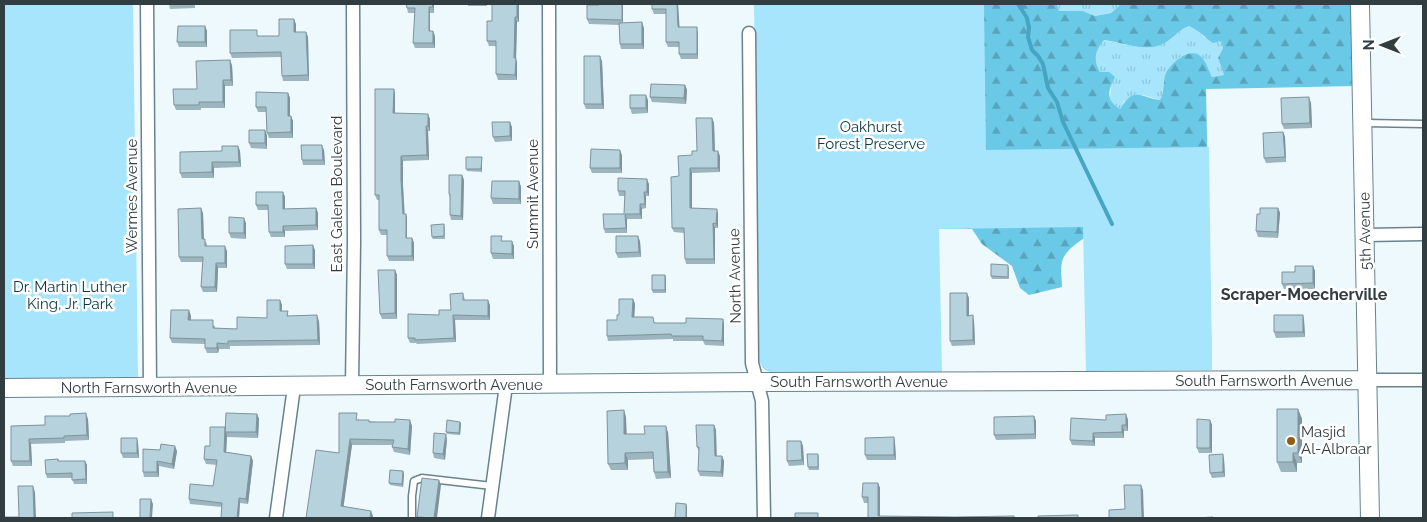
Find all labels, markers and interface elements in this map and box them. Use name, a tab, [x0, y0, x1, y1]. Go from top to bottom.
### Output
north arrow	[1357, 20, 1407, 70]
text: N	[1361, 40, 1377, 50]
street label: East Galena Boulevard	[328, 116, 346, 272]
park label: Oakhurst Forest Preserve	[817, 118, 925, 153]
street label: Wermes Avenue	[123, 139, 141, 253]
street label: Summit Avenue	[524, 139, 542, 249]
street label: 5th Avenue	[1355, 192, 1375, 270]
street label: North Avenue	[725, 228, 745, 324]
park label: Dr. Martin Luther King, Jr. Park	[13, 278, 128, 313]
district label: Scraper-Moecherville	[1221, 285, 1388, 304]
street label: South Farnsworth Avenue	[1175, 372, 1353, 390]
street label: South Farnsworth Avenue	[770, 373, 948, 391]
street label: South Farnsworth Avenue	[365, 376, 543, 394]
street label: North Farnsworth Avenue	[61, 379, 237, 397]
place label: Masjid Al-Albraar	[1301, 423, 1372, 458]
marker: Masjid Al-Albraar	[1285, 435, 1297, 447]

